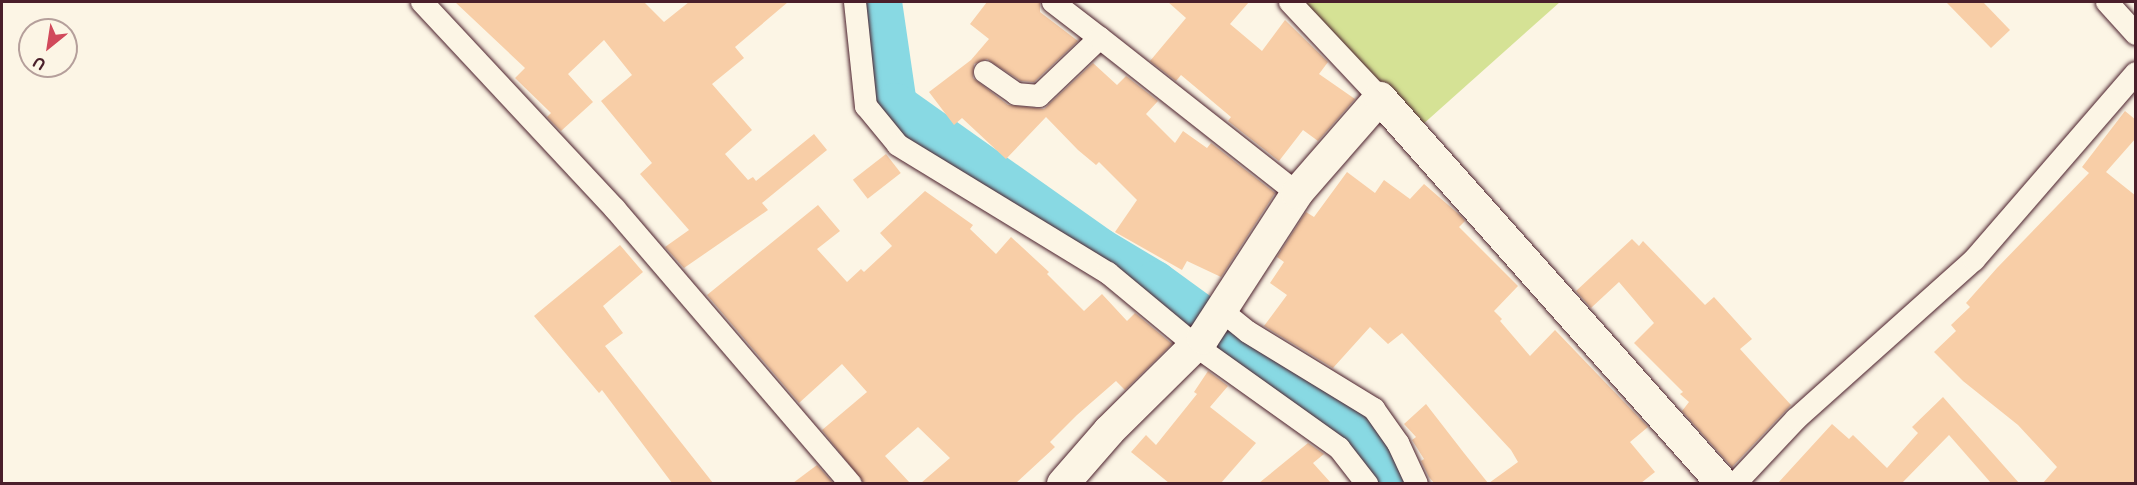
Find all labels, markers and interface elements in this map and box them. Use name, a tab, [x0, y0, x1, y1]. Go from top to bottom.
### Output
north arrow	[18, 18, 78, 78]
text: U	[30, 51, 49, 73]

